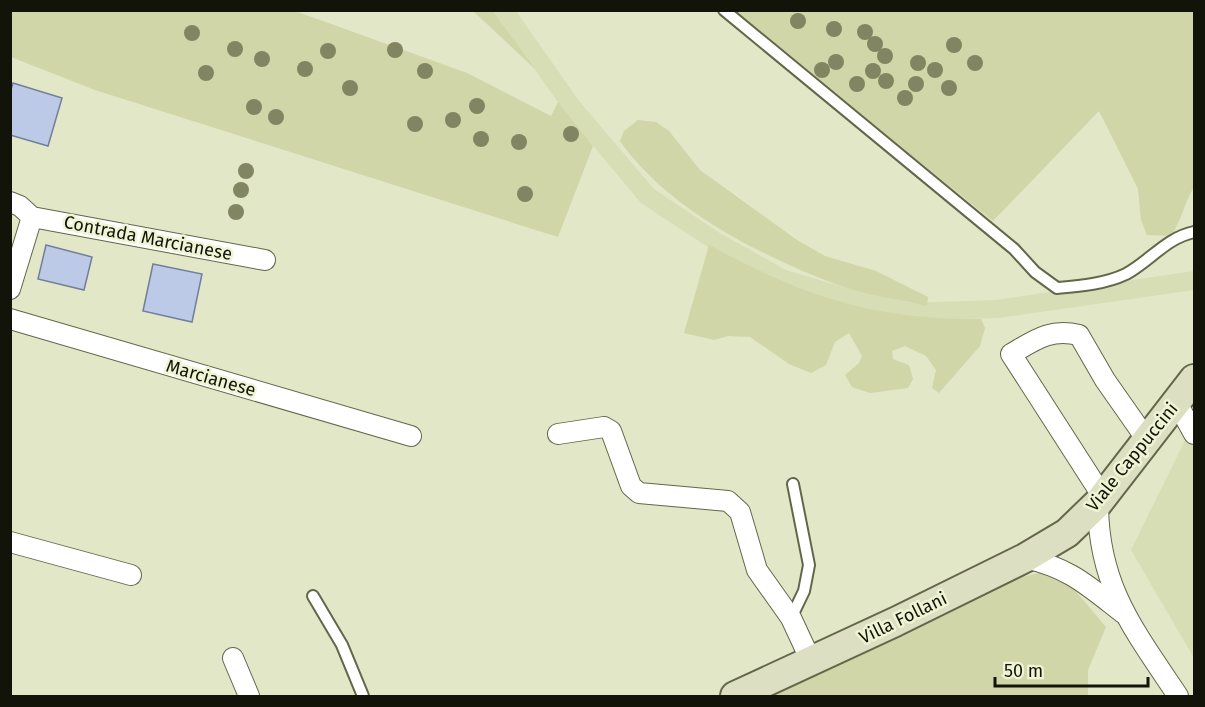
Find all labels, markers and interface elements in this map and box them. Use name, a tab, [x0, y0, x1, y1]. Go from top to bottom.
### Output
street label: Contrada Marcianese	[62, 211, 234, 265]
street label: Marcianese	[164, 355, 258, 401]
street label: Viale Cappuccini	[1081, 398, 1183, 516]
street label: Villa Follani	[856, 587, 950, 649]
scale bar	[995, 650, 1148, 688]
text: 50 m	[1004, 660, 1043, 682]

